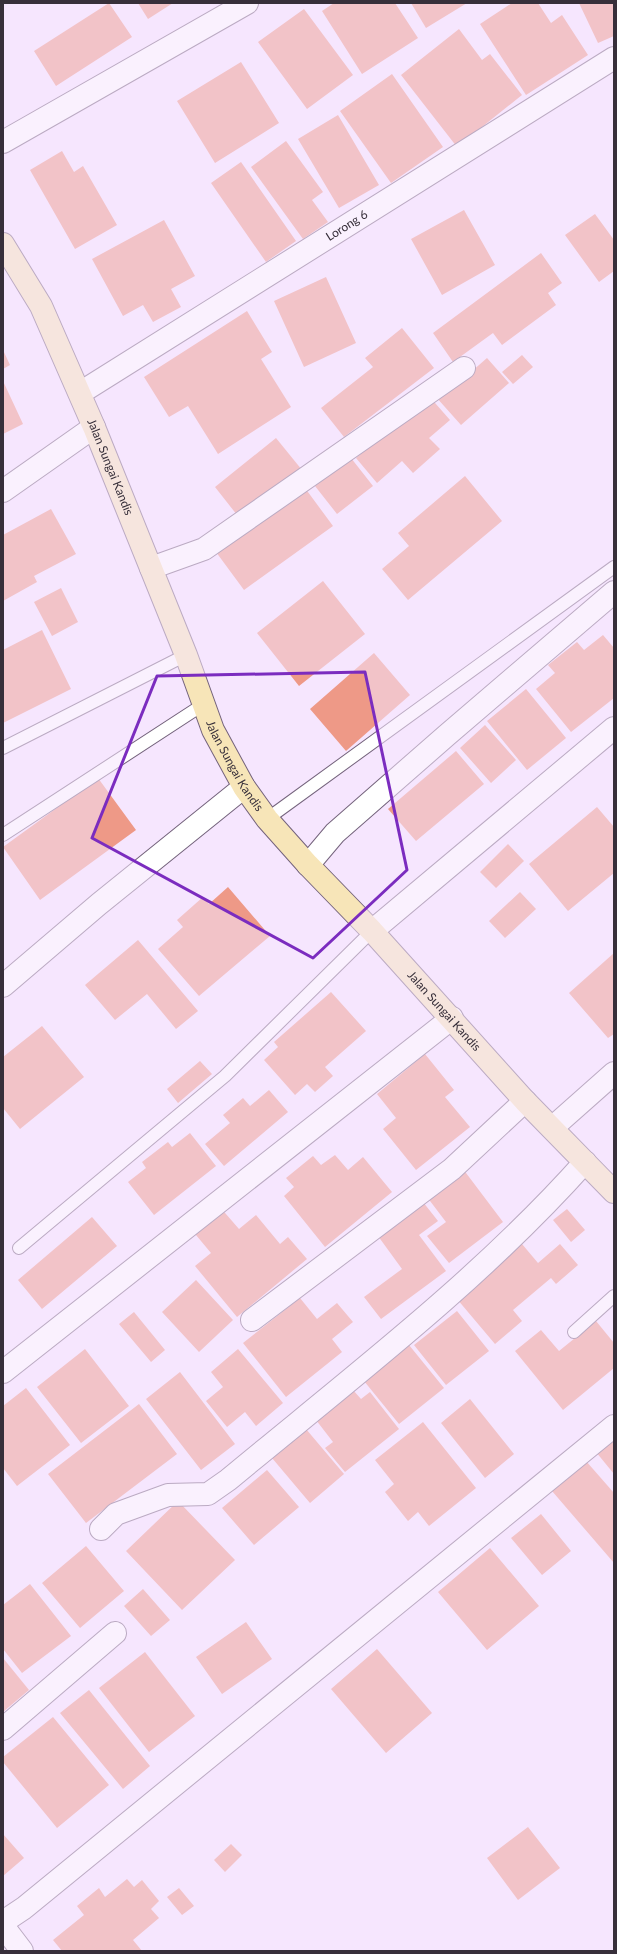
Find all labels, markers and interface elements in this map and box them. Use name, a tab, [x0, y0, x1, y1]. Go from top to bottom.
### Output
street label: Lorong 6	[323, 206, 370, 244]
street label: Jalan Sungai Kandis	[84, 416, 137, 517]
street label: Jalan Sungai Kandis	[203, 718, 267, 814]
street label: Jalan Sungai Kandis	[404, 968, 484, 1054]

